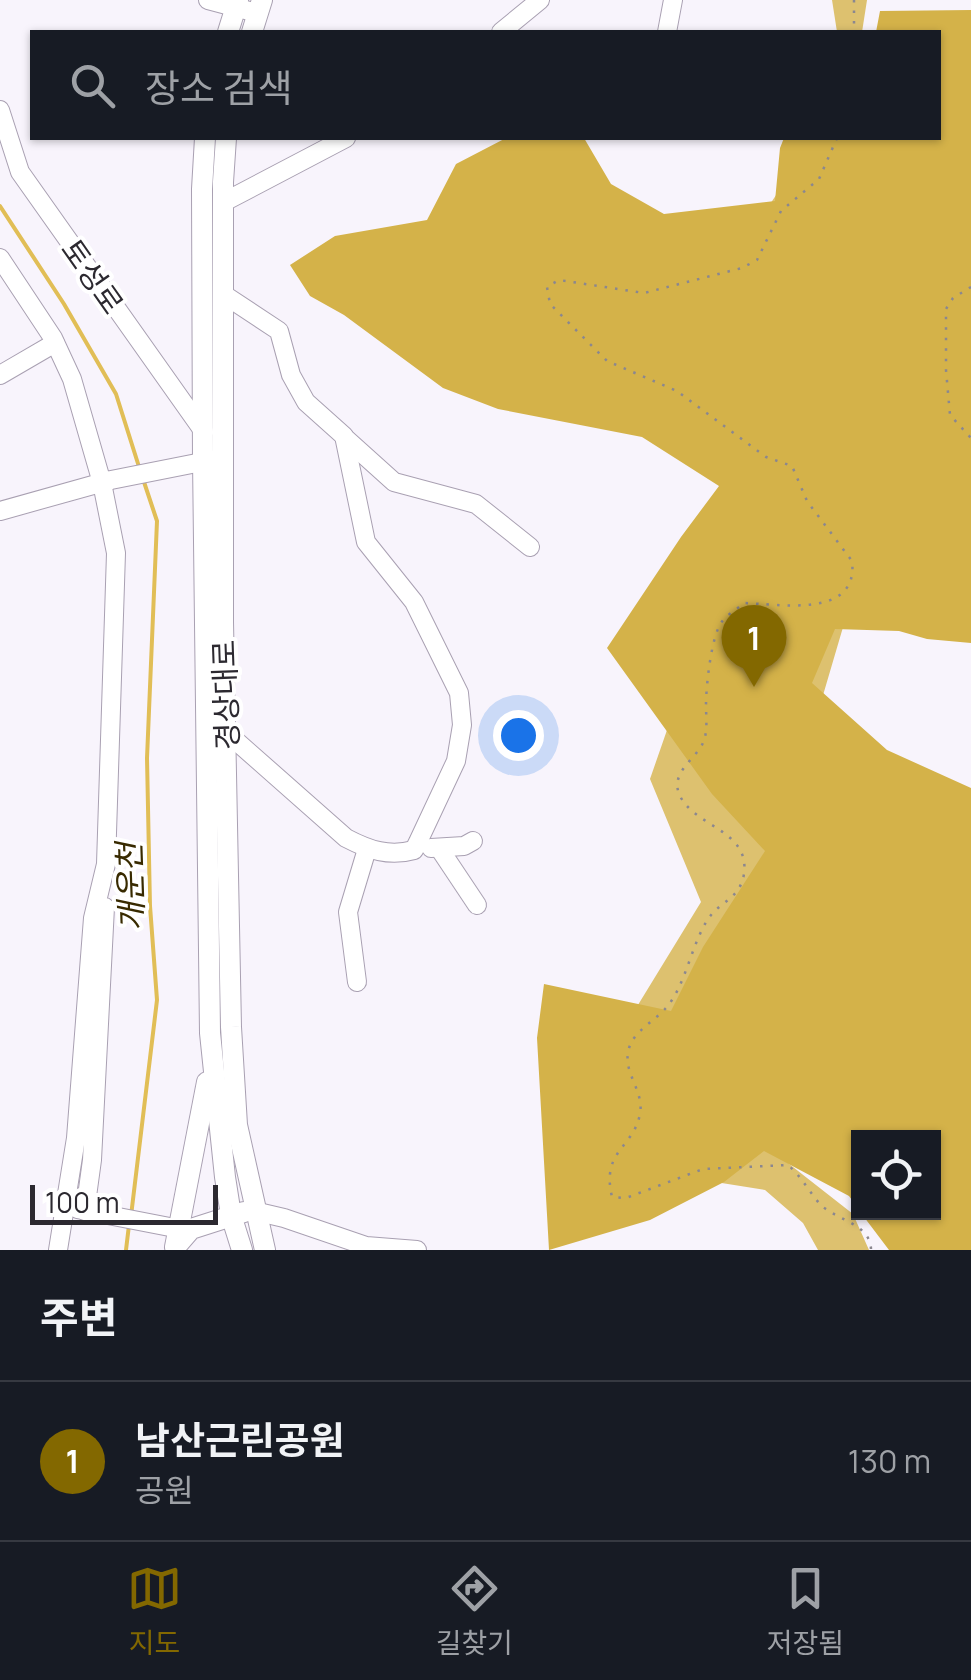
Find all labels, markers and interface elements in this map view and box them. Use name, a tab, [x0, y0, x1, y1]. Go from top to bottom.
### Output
search box	[30, 30, 941, 140]
icon: search	[65, 58, 120, 113]
text: 장소 검색	[145, 61, 292, 113]
street label: 토성로	[52, 230, 134, 322]
pin: 1	[722, 604, 786, 687]
street label: 경상대로	[203, 639, 247, 751]
your location	[493, 710, 544, 761]
water label: 개운천	[106, 839, 154, 932]
map controls	[851, 1130, 941, 1220]
button: locate	[851, 1130, 941, 1220]
scale bar	[30, 1180, 218, 1224]
text: 100 m	[45, 1183, 119, 1221]
text: 주변	[40, 1288, 117, 1346]
text: 남산근린공원	[135, 1413, 345, 1465]
text: 1	[65, 1439, 80, 1483]
text: 130 m	[848, 1439, 931, 1483]
text: 공원	[135, 1468, 194, 1512]
tab: 지도	[127, 1561, 182, 1661]
tab: 길찾기	[436, 1561, 513, 1661]
tab: 저장됨	[767, 1561, 844, 1661]

